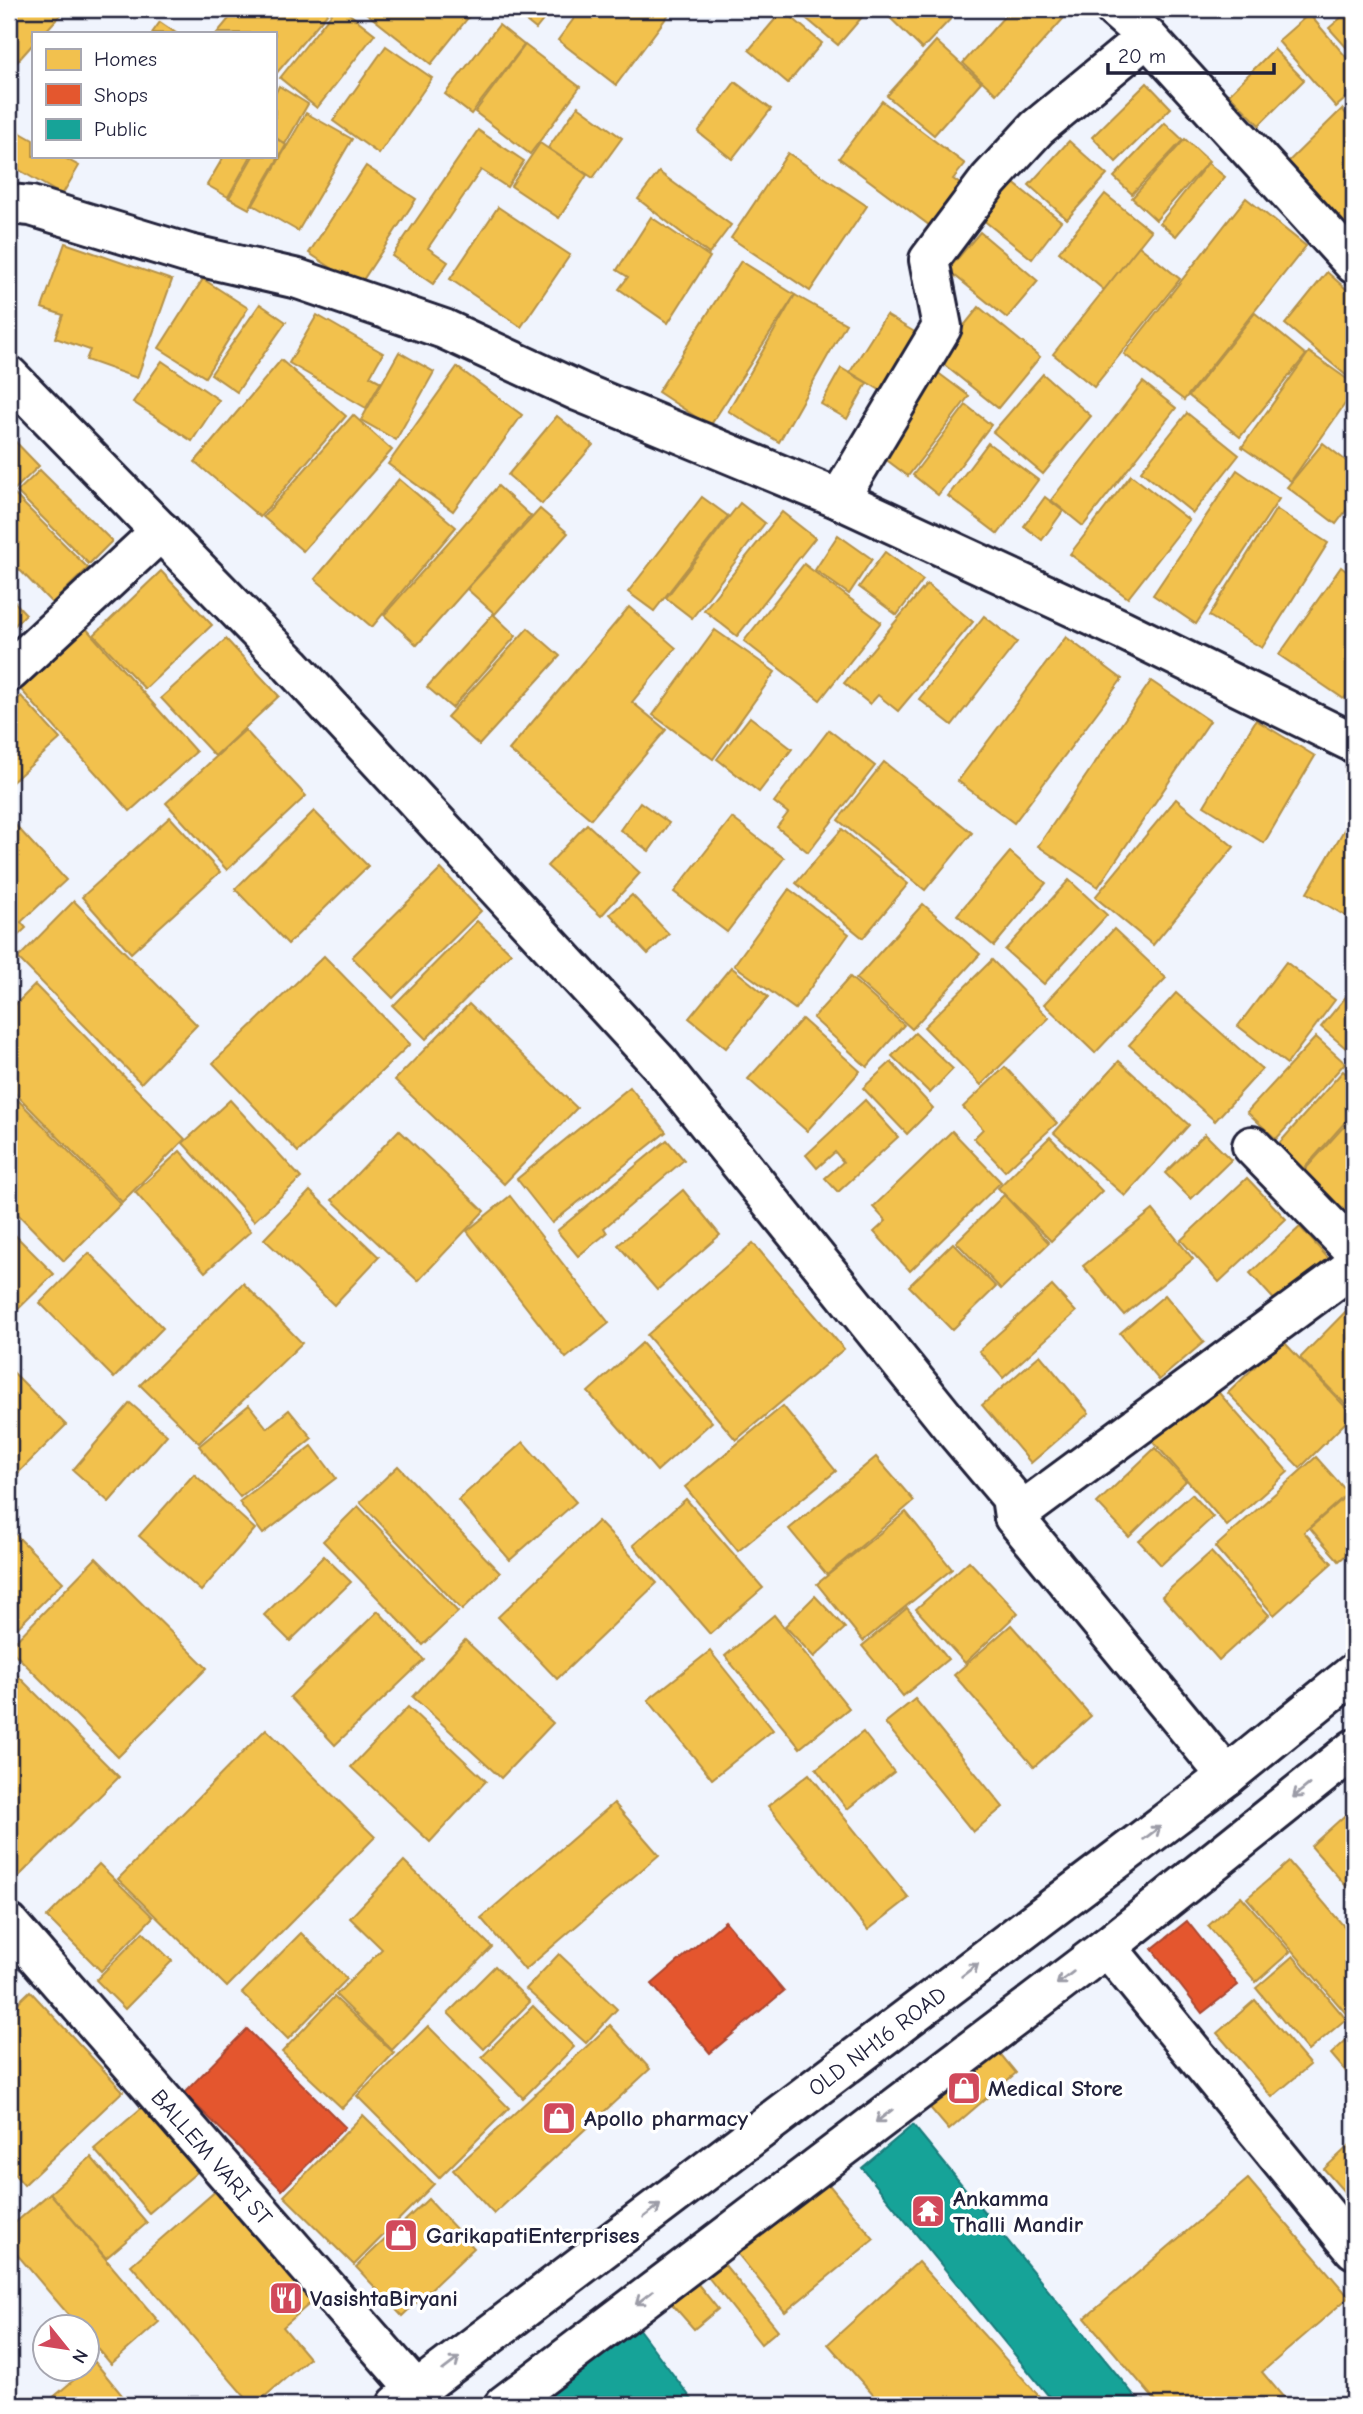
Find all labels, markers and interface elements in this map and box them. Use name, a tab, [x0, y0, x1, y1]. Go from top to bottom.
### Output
legend	[32, 32, 276, 158]
scale bar	[1108, 32, 1274, 76]
text: 20 m	[1118, 44, 1166, 68]
text: Homes	[94, 47, 157, 71]
text: Shops	[94, 83, 148, 107]
text: Public	[94, 117, 147, 141]
one-way arrow	[1292, 1784, 1311, 1799]
one-way arrow	[1142, 1825, 1160, 1840]
one-way arrow	[961, 1963, 979, 1978]
one-way arrow	[1056, 1971, 1075, 1986]
street label: OLD NH16 ROAD	[803, 1981, 952, 2102]
shop icon: Medical Store	[945, 2069, 983, 2107]
place label: Medical Store	[988, 2075, 1123, 2102]
street label: BALLEM VARI ST	[145, 2084, 278, 2231]
shop icon: Apollo pharmacy	[540, 2099, 578, 2137]
place label: Apollo pharmacy	[584, 2105, 748, 2132]
one-way arrow	[875, 2109, 894, 2124]
place label: Ankamma Thalli Mandir	[953, 2185, 1084, 2238]
temple icon: Ankamma Thalli Mandir	[909, 2192, 947, 2230]
one-way arrow	[643, 2204, 661, 2219]
shop icon: GarikapatiEnterprises	[382, 2216, 420, 2254]
place label: GarikapatiEnterprises	[426, 2222, 640, 2249]
restaurant icon: VasishtaBiryani	[267, 2279, 305, 2317]
place label: VasishtaBiryani	[310, 2285, 458, 2312]
one-way arrow	[636, 2291, 654, 2306]
north arrow	[32, 2312, 102, 2382]
text: N	[67, 2345, 92, 2367]
one-way arrow	[442, 2356, 460, 2371]

